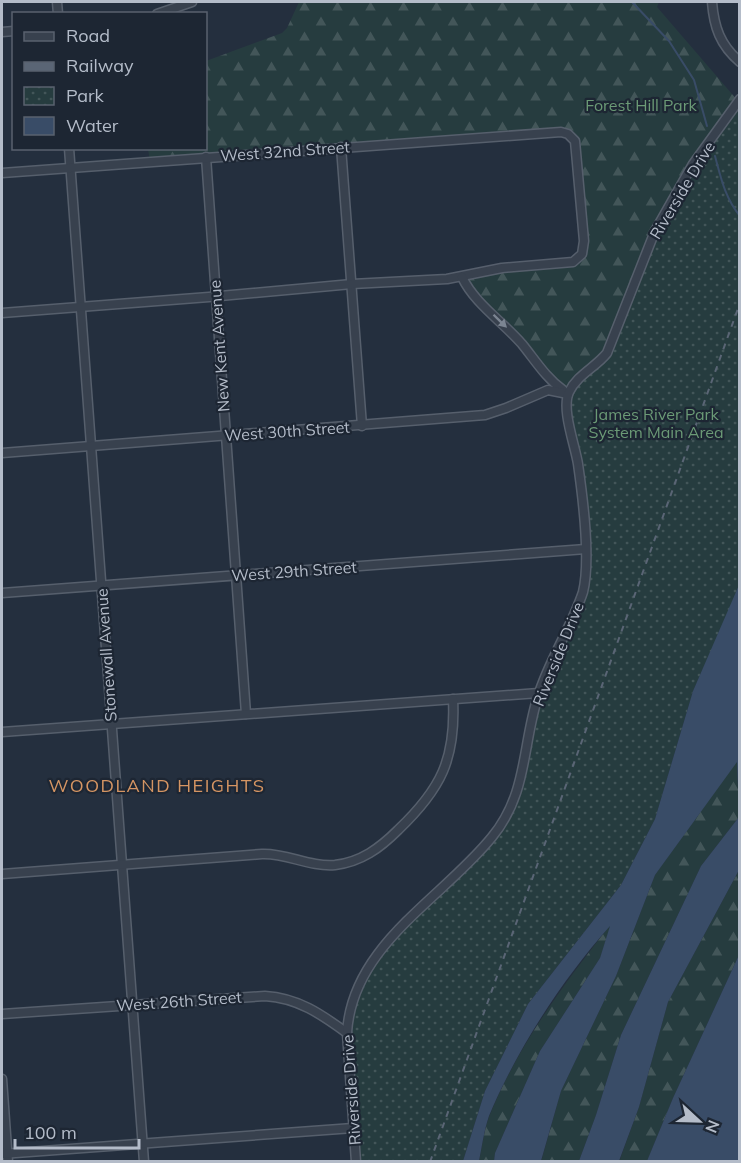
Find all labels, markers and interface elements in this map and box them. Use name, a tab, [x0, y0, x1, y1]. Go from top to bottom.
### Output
legend	[12, 12, 207, 150]
text: Road	[66, 24, 110, 47]
text: Railway	[66, 54, 134, 77]
text: Park	[66, 84, 105, 107]
park label: Forest Hill Park	[585, 95, 697, 115]
text: Water	[66, 114, 119, 137]
street label: West 32nd Street	[220, 136, 351, 166]
street label: Riverside Drive	[645, 137, 719, 243]
street label: New Kent Avenue	[204, 279, 234, 413]
one-way arrow	[492, 313, 506, 327]
park label: James River Park System Main Area	[589, 404, 723, 442]
street label: West 30th Street	[224, 417, 351, 445]
street label: West 29th Street	[231, 557, 358, 585]
street label: Stonewall Avenue	[91, 588, 121, 722]
street label: Riverside Drive	[528, 599, 588, 709]
district label: WOODLAND HEIGHTS	[49, 774, 265, 797]
street label: West 26th Street	[116, 987, 243, 1015]
street label: Riverside Drive	[337, 1034, 365, 1146]
north arrow	[669, 1091, 729, 1151]
scale bar	[15, 1112, 140, 1150]
text: N	[701, 1117, 724, 1136]
text: 100 m	[24, 1121, 77, 1144]

